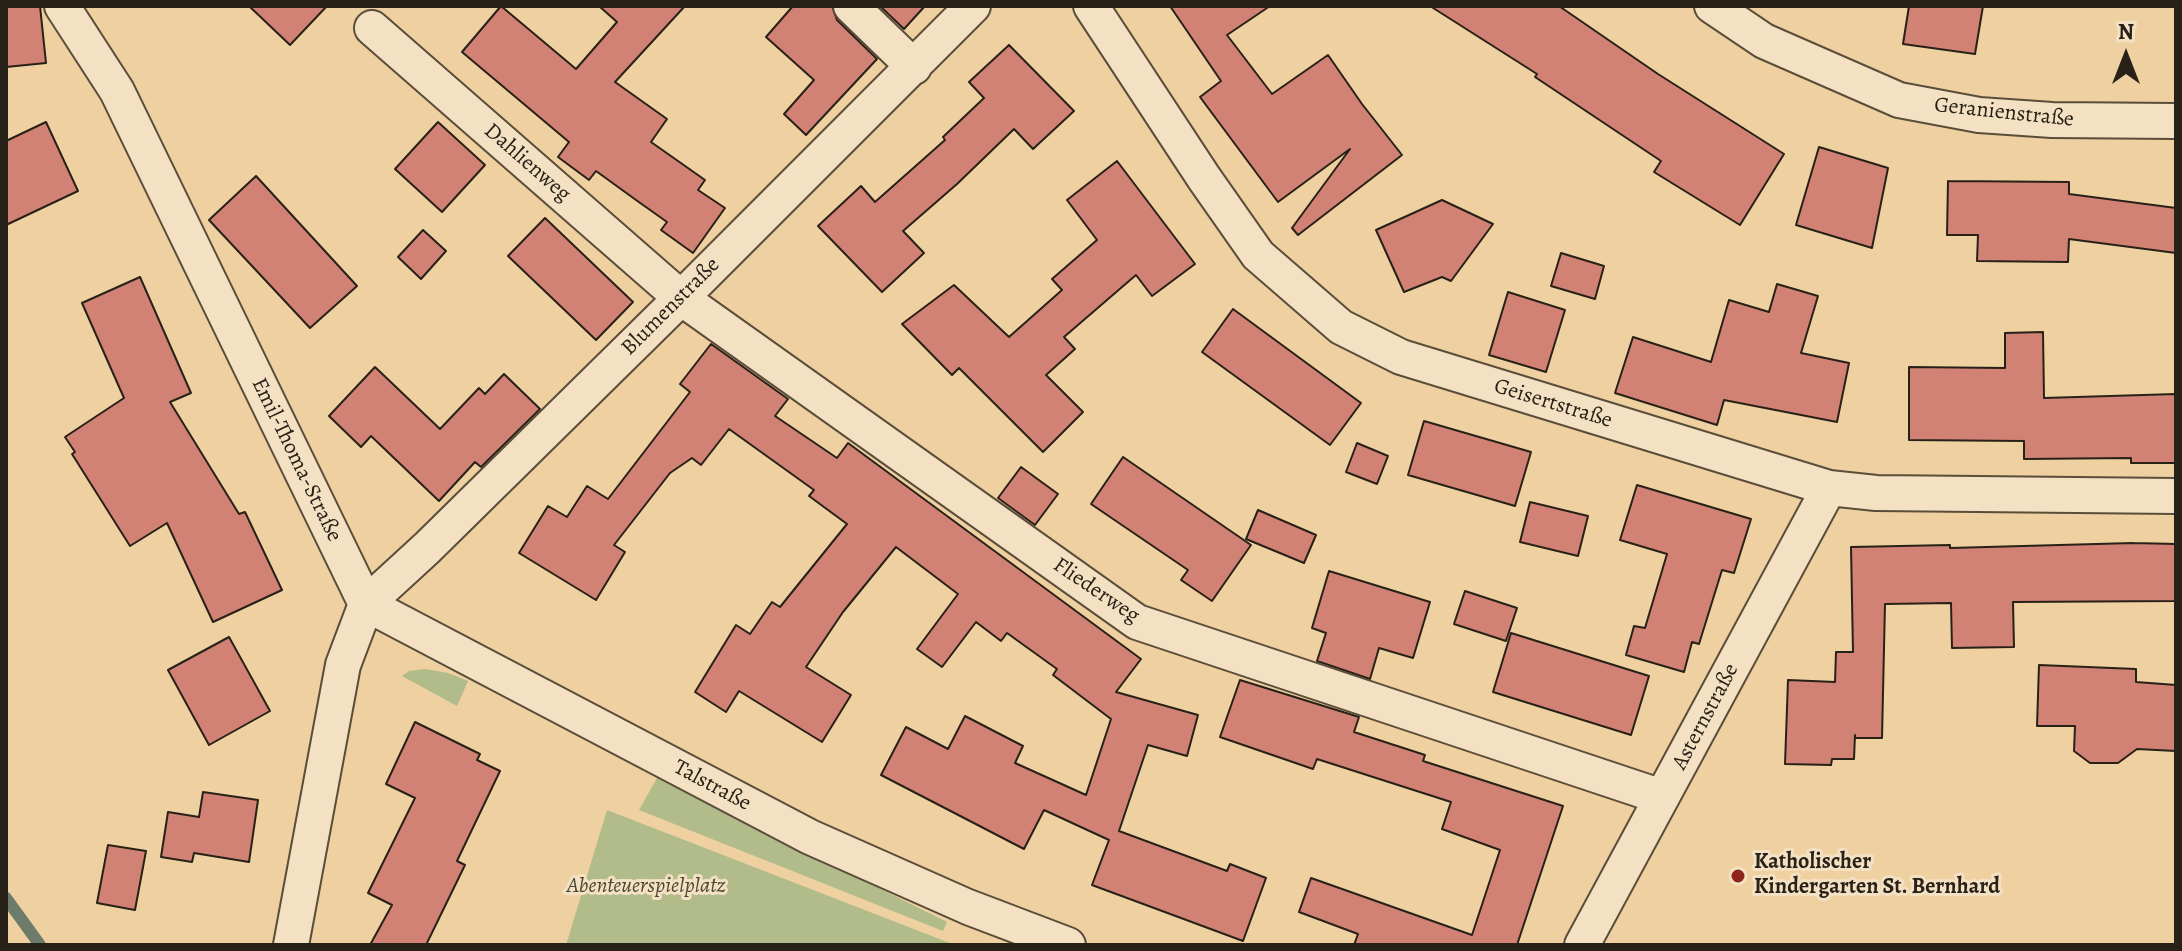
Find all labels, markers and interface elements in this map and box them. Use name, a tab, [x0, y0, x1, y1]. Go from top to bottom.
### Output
north arrow	[2086, 16, 2166, 96]
text: N	[2118, 17, 2134, 47]
street label: Geranienstraße	[1933, 93, 2075, 133]
street label: Dahlienweg	[478, 118, 576, 208]
street label: Blumenstraße	[616, 252, 726, 362]
street label: Emil-Thoma-Straße	[245, 374, 347, 546]
street label: Geisertstraße	[1491, 374, 1615, 434]
street label: Fliederweg	[1048, 552, 1144, 630]
street label: Asternstraße	[1667, 659, 1745, 775]
street label: Talstraße	[669, 755, 755, 817]
place label: Katholischer Kindergarten St. Bernhard	[1754, 850, 2000, 902]
marker: Katholischer Kindergarten St. Bernhard	[1729, 867, 1747, 885]
park label: Abenteuerspielplatz	[567, 874, 725, 900]

